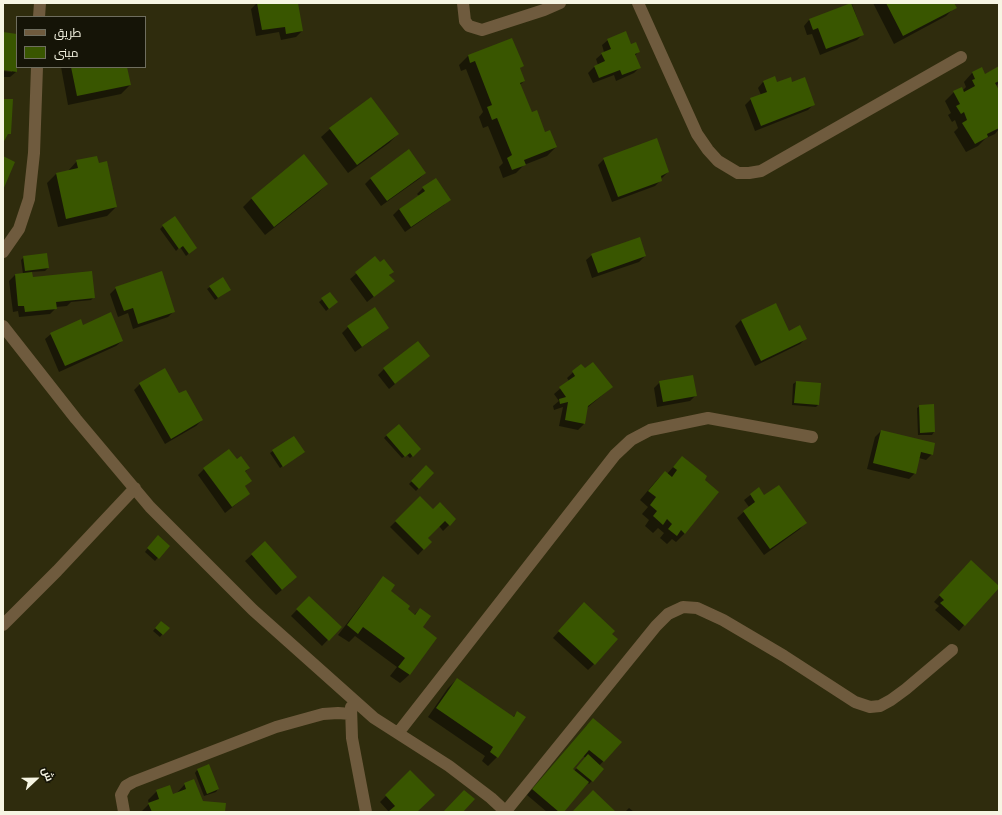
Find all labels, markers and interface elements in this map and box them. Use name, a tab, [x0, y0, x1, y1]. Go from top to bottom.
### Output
legend	[16, 16, 146, 68]
text: طريق	[54, 26, 81, 40]
text: مبنى	[54, 46, 79, 60]
north arrow	[16, 759, 56, 799]
text: ش	[39, 765, 56, 783]

